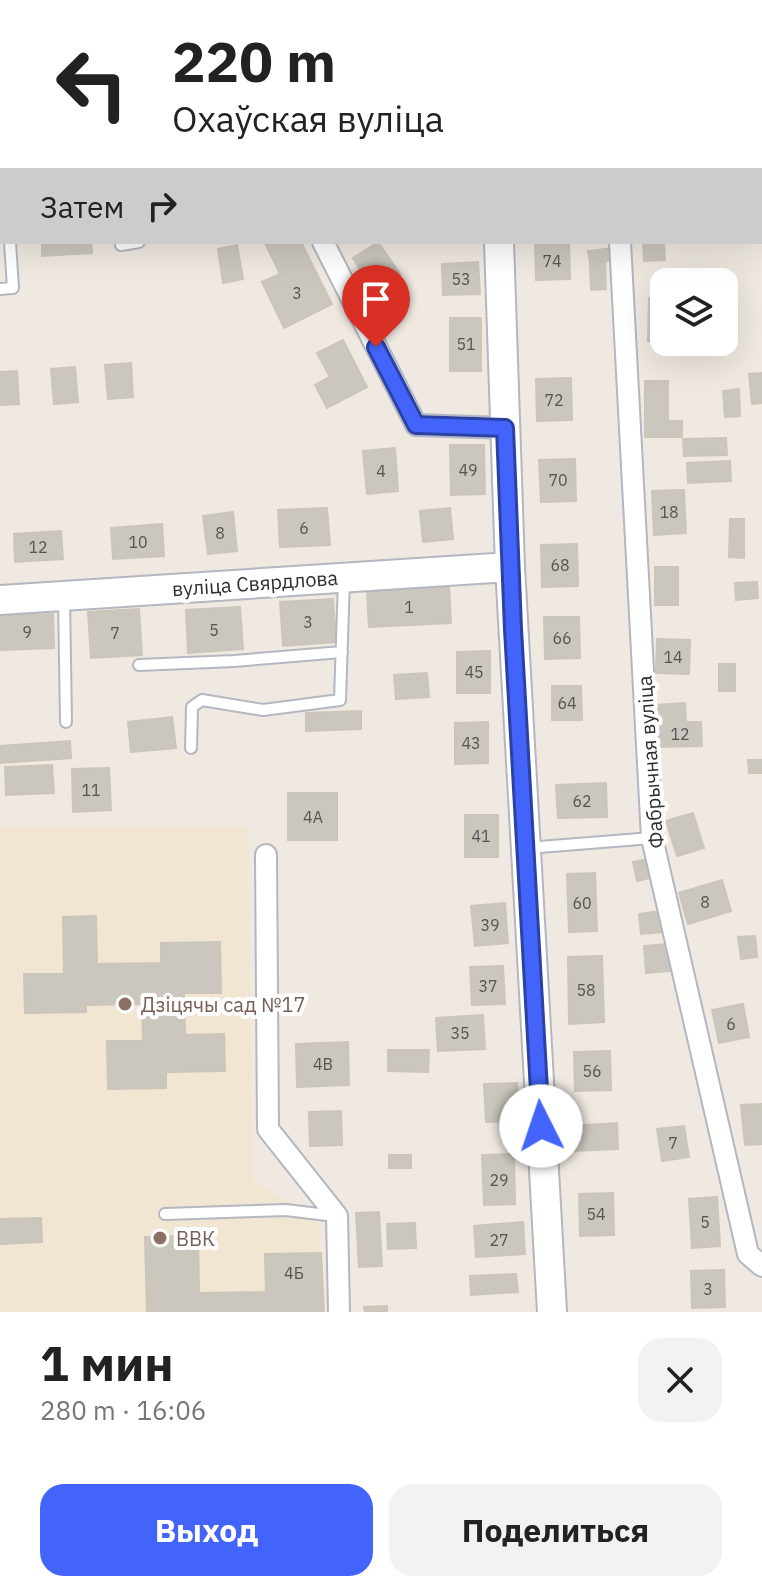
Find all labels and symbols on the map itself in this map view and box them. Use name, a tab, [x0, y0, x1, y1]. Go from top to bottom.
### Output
house number: 74	[542, 251, 562, 271]
pin	[342, 265, 410, 347]
house number: 53	[451, 269, 471, 289]
house number: 3	[292, 283, 302, 303]
house number: 51	[456, 334, 476, 354]
house number: 72	[544, 390, 564, 410]
house number: 49	[458, 460, 478, 480]
house number: 4	[376, 461, 386, 481]
house number: 70	[548, 470, 568, 490]
house number: 18	[659, 502, 679, 522]
house number: 6	[299, 518, 309, 538]
house number: 8	[215, 523, 225, 543]
house number: 10	[128, 532, 148, 552]
house number: 12	[28, 537, 48, 557]
house number: 68	[550, 555, 570, 575]
street label: вуліца Свярдлова	[171, 564, 339, 602]
house number: 1	[404, 597, 414, 617]
house number: 3	[303, 612, 313, 632]
house number: 5	[209, 620, 219, 640]
house number: 9	[22, 622, 32, 642]
house number: 7	[110, 623, 120, 643]
house number: 66	[552, 628, 572, 648]
house number: 14	[663, 647, 683, 667]
house number: 45	[464, 662, 484, 682]
street label: Фабрычная вуліца	[630, 674, 670, 849]
house number: 64	[557, 693, 577, 713]
house number: 12	[670, 724, 690, 744]
house number: 43	[461, 733, 481, 753]
house number: 11	[81, 780, 101, 800]
house number: 62	[572, 791, 592, 811]
house number: 4А	[303, 807, 323, 827]
house number: 41	[471, 826, 491, 846]
house number: 8	[700, 892, 710, 912]
house number: 60	[572, 893, 592, 913]
house number: 39	[480, 915, 500, 935]
house number: 37	[478, 976, 498, 996]
house number: 58	[576, 980, 596, 1000]
place label: Дзіцячы сад №17	[141, 991, 306, 1018]
marker: Дзіцячы сад №17	[116, 995, 134, 1013]
house number: 6	[726, 1014, 736, 1034]
house number: 35	[450, 1023, 470, 1043]
house number: 4В	[313, 1054, 333, 1074]
house number: 56	[582, 1061, 602, 1081]
position arrow	[499, 1084, 583, 1168]
house number: 7	[668, 1133, 678, 1153]
house number: 29	[489, 1170, 509, 1190]
house number: 54	[586, 1204, 606, 1224]
house number: 5	[700, 1212, 710, 1232]
place label: ВВК	[176, 1225, 215, 1252]
marker: ВВК	[151, 1229, 169, 1247]
house number: 27	[489, 1230, 509, 1250]
house number: 4Б	[284, 1263, 304, 1283]
house number: 3	[703, 1279, 713, 1299]

